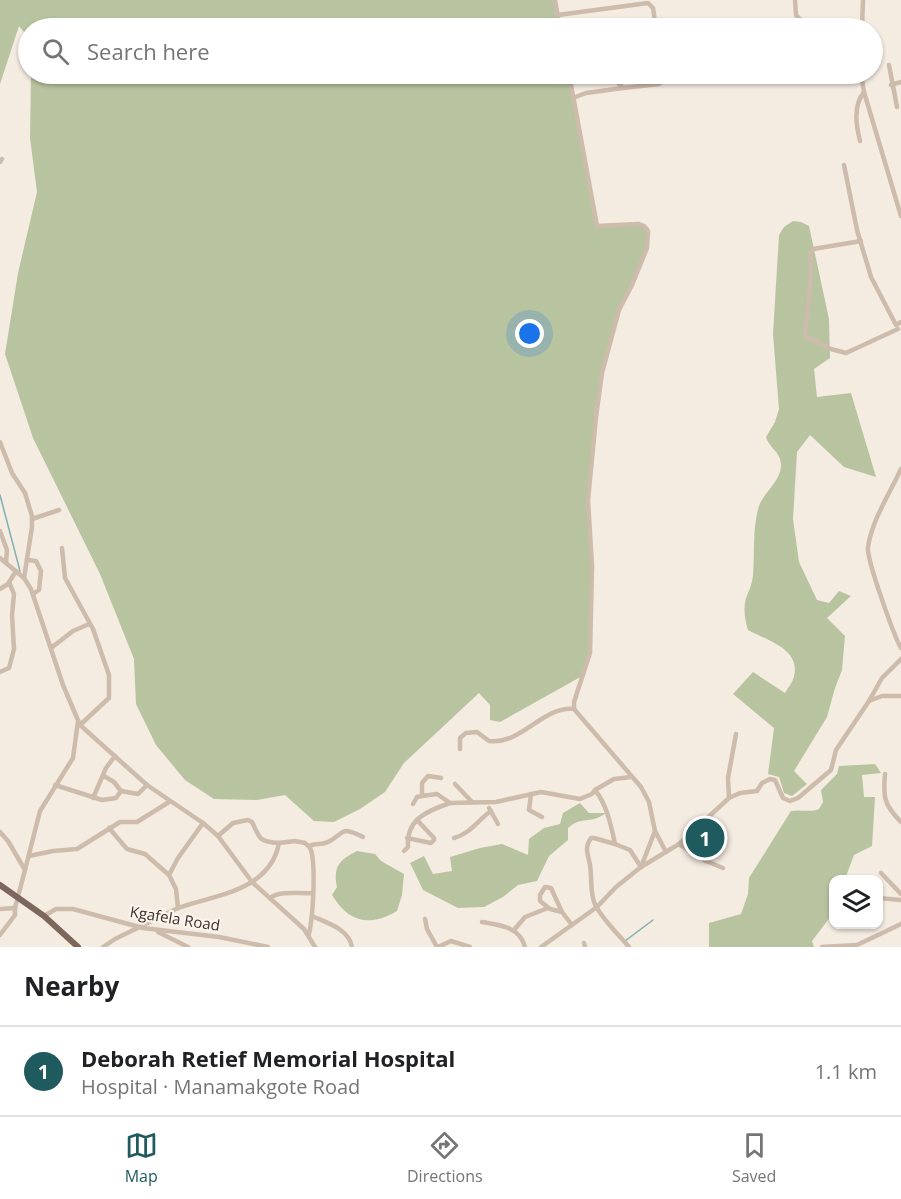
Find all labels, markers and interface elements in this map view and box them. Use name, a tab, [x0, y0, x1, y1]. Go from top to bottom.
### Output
search box	[18, 18, 883, 84]
icon: search	[39, 35, 72, 68]
text: Search here	[87, 36, 210, 66]
your location	[515, 319, 544, 348]
pin: 1	[686, 816, 724, 860]
map controls	[829, 875, 883, 929]
button: layers	[829, 875, 883, 929]
street label: Kgafela Road	[129, 901, 221, 935]
text: Nearby	[24, 968, 119, 1004]
text: Deborah Retief Memorial Hospital	[81, 1043, 455, 1073]
text: 1	[38, 1058, 49, 1085]
text: 1.1 km	[815, 1058, 877, 1085]
text: Hospital · Manamakgote Road	[81, 1073, 360, 1100]
tab: Map	[125, 1129, 158, 1187]
tab: Directions	[407, 1129, 483, 1187]
tab: Saved	[732, 1129, 776, 1187]

